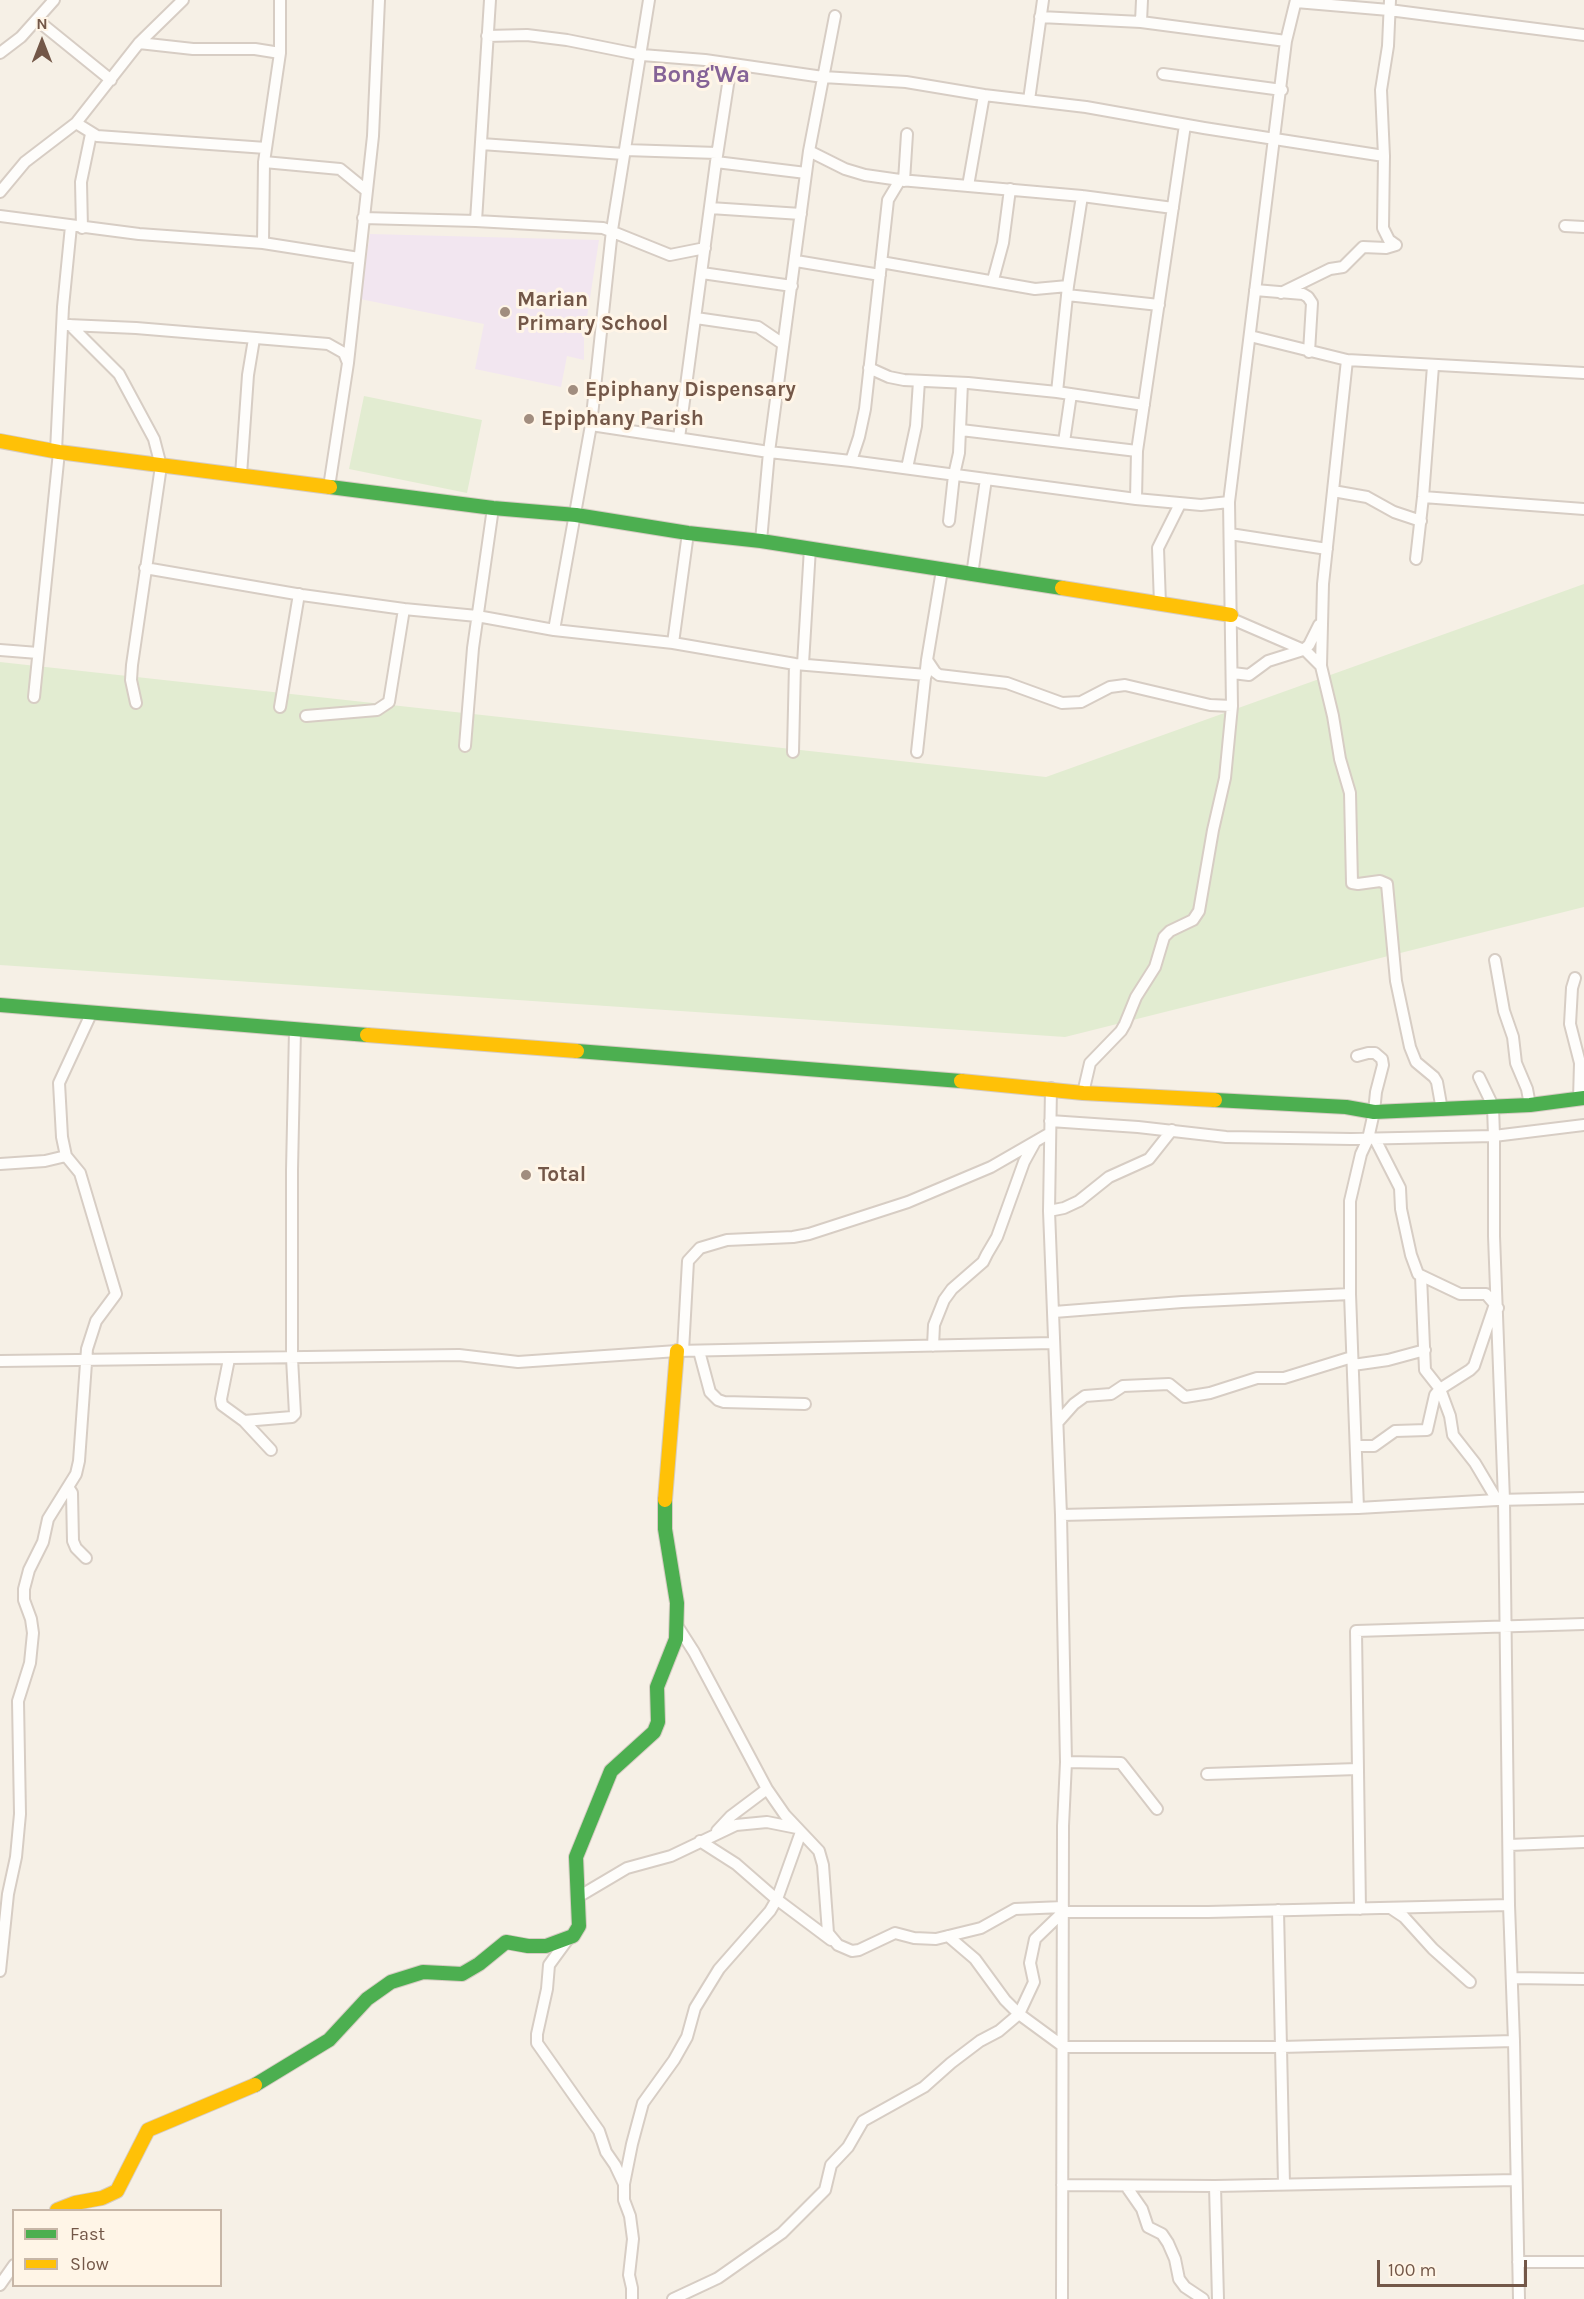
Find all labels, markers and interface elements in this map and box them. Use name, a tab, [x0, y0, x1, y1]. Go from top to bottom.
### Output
north arrow	[12, 12, 72, 72]
text: N	[36, 14, 48, 33]
district label: Bong'Wa	[652, 61, 750, 89]
place label: Marian Primary School	[517, 287, 668, 337]
marker: Marian Primary School	[498, 305, 512, 319]
place label: Epiphany Dispensary	[585, 377, 796, 403]
marker: Epiphany Dispensary	[566, 383, 580, 397]
place label: Epiphany Parish	[541, 406, 704, 432]
marker: Epiphany Parish	[522, 412, 536, 426]
place label: Total	[538, 1162, 586, 1188]
marker: Total	[519, 1168, 533, 1182]
legend	[12, 2209, 222, 2287]
text: Fast	[70, 2223, 105, 2245]
scale bar	[1380, 2248, 1530, 2286]
text: Slow	[70, 2253, 109, 2275]
text: 100 m	[1388, 2259, 1436, 2281]

